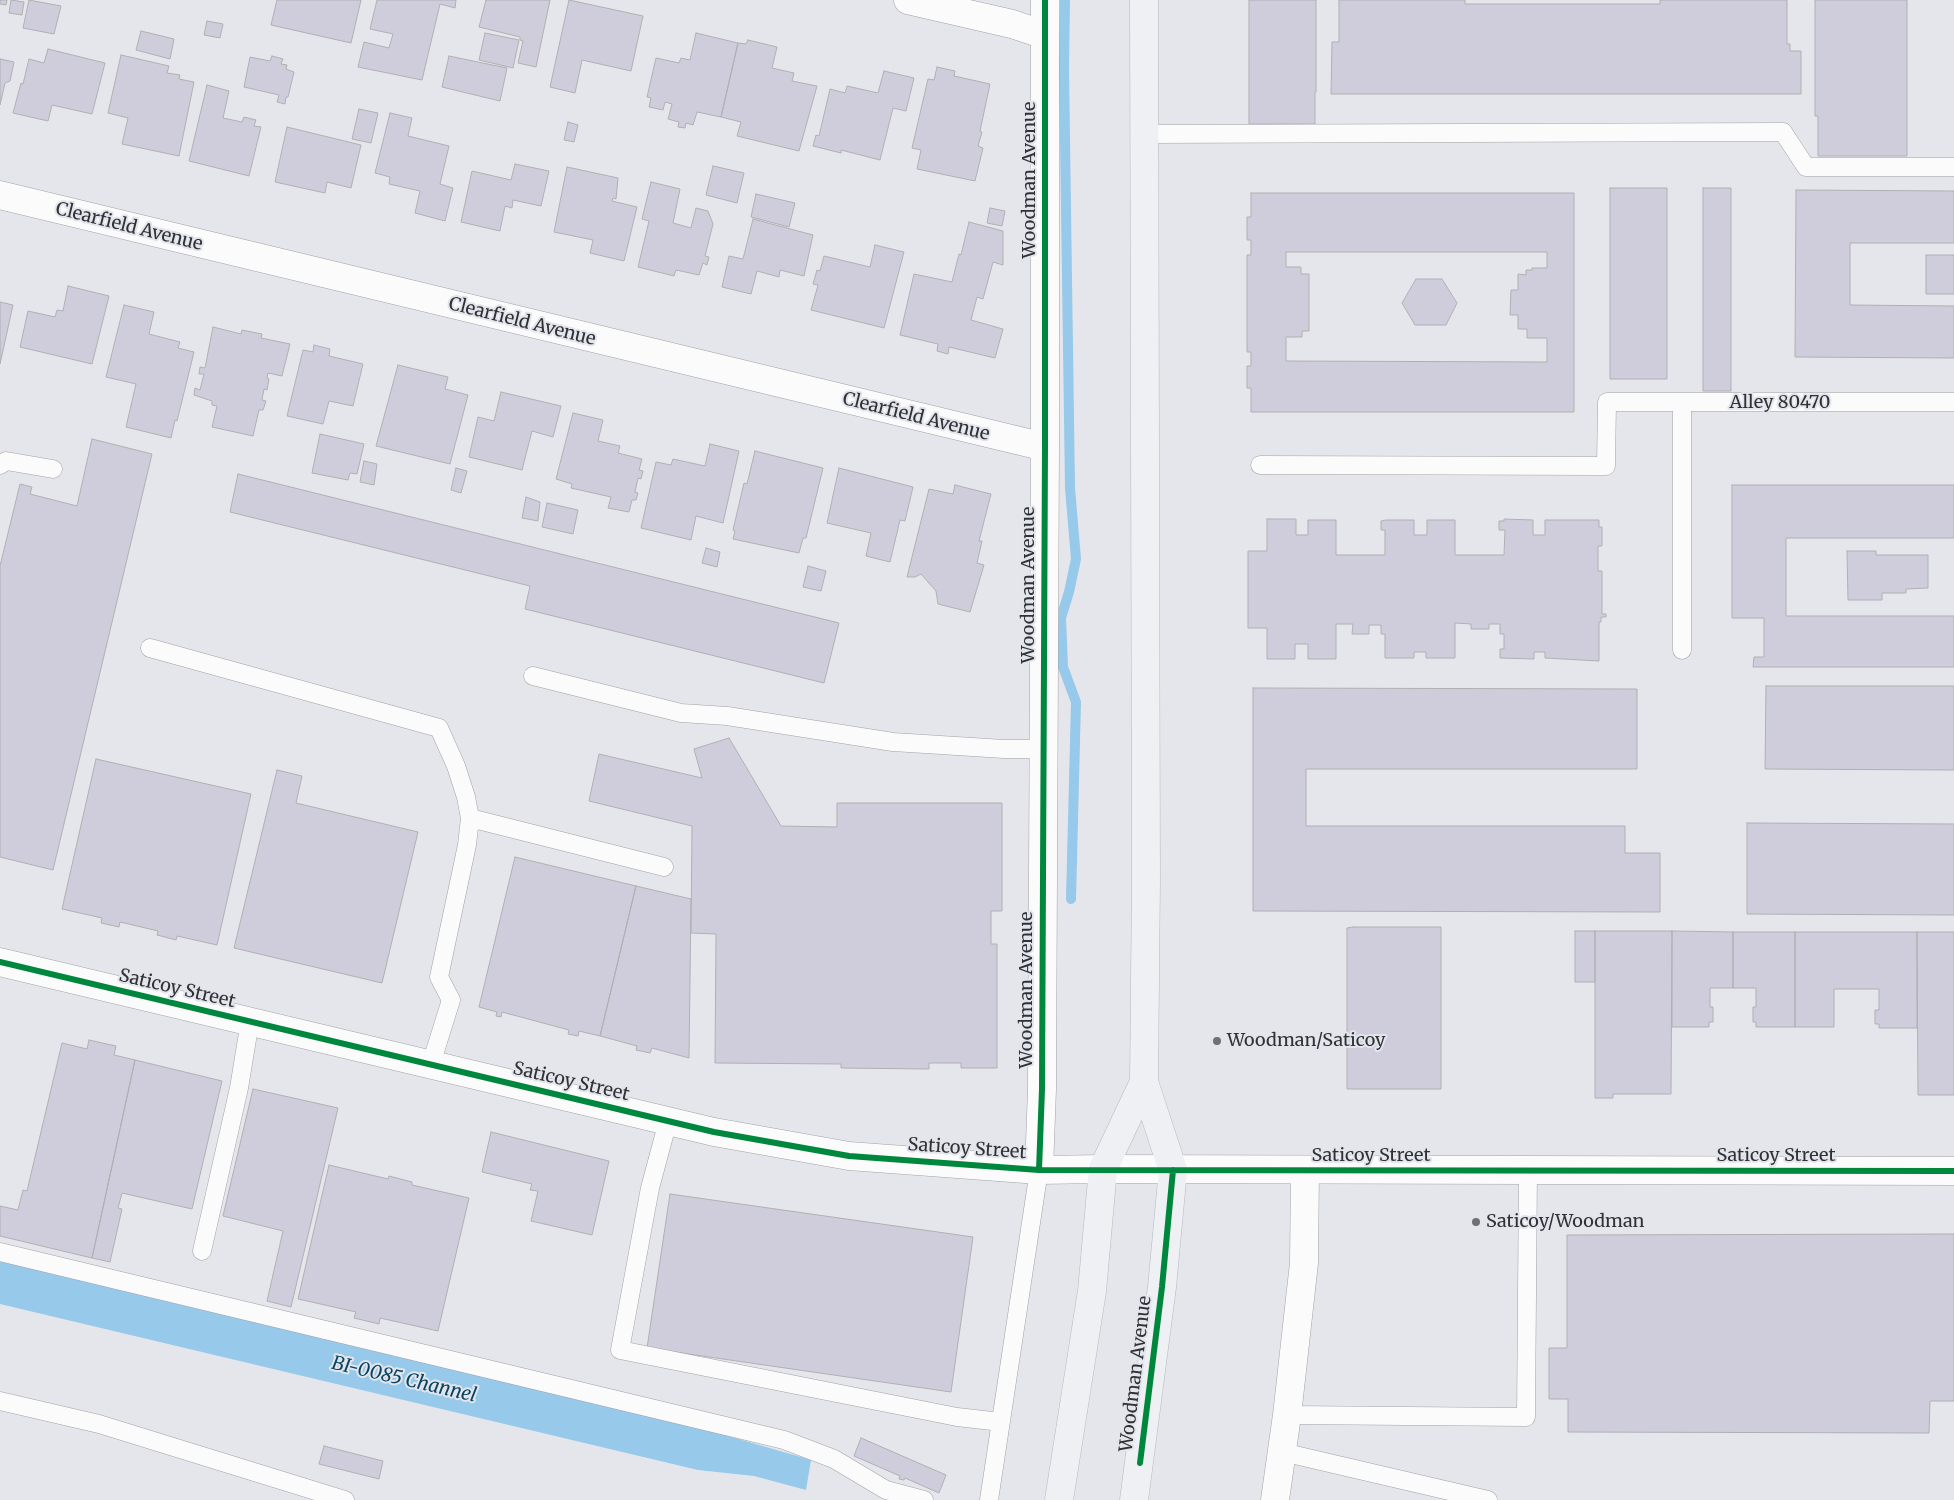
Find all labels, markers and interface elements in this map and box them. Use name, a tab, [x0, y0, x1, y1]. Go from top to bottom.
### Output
street label: Woodman Avenue	[1019, 102, 1041, 258]
street label: Clearfield Avenue	[53, 198, 205, 256]
street label: Clearfield Avenue	[446, 293, 598, 351]
street label: Clearfield Avenue	[840, 388, 992, 446]
street label: Alley 80470	[1730, 392, 1830, 414]
street label: Woodman Avenue	[1018, 507, 1040, 663]
street label: Woodman Avenue	[1016, 912, 1038, 1068]
street label: Saticoy Street	[117, 965, 237, 1013]
place label: Woodman/Saticoy	[1227, 1030, 1386, 1052]
marker: Woodman/Saticoy	[1211, 1035, 1223, 1047]
street label: Saticoy Street	[511, 1058, 631, 1106]
street label: Saticoy Street	[907, 1134, 1027, 1164]
street label: Saticoy Street	[1312, 1145, 1430, 1167]
street label: Saticoy Street	[1717, 1145, 1835, 1167]
place label: Saticoy/Woodman	[1486, 1211, 1645, 1233]
marker: Saticoy/Woodman	[1470, 1216, 1482, 1228]
street label: Woodman Avenue	[1116, 1295, 1156, 1453]
water label: BI-0085 Channel	[329, 1352, 479, 1408]

